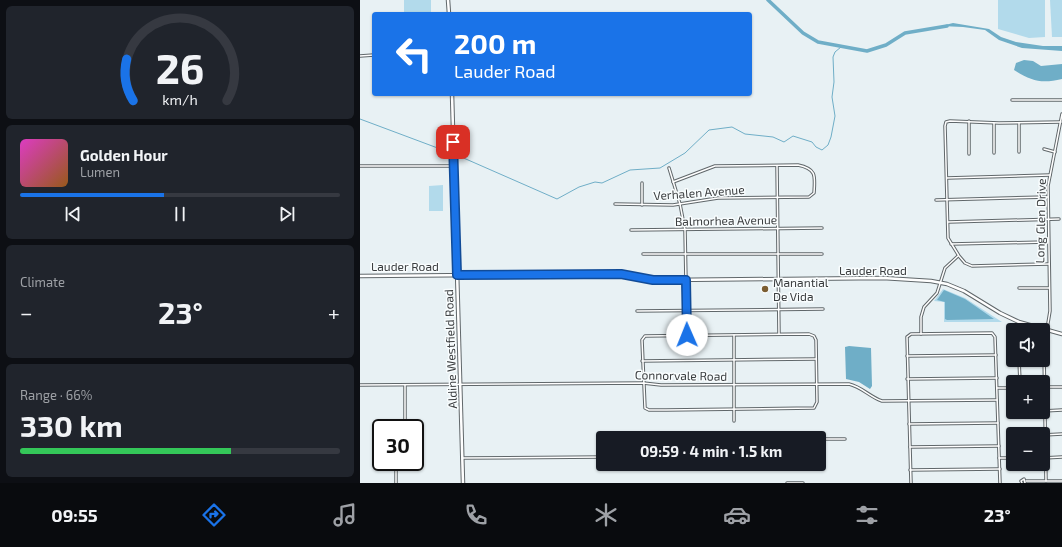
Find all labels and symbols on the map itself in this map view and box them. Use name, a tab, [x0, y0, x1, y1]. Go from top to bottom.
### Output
pin	[436, 125, 470, 159]
street label: Long Glen Drive	[1032, 178, 1048, 264]
street label: Verhalen Avenue	[653, 182, 745, 202]
street label: Balmorhea Avenue	[675, 212, 777, 228]
street label: Lauder Road	[371, 259, 439, 273]
street label: Lauder Road	[839, 263, 907, 277]
place label: Manantial De Vida	[773, 275, 829, 303]
marker: Manantial De Vida	[760, 284, 770, 294]
street label: Aldine Westfield Road	[441, 289, 459, 409]
position arrow	[666, 314, 708, 356]
street label: Connorvale Road	[635, 367, 727, 383]
speed limit sign: 30	[372, 419, 424, 471]

